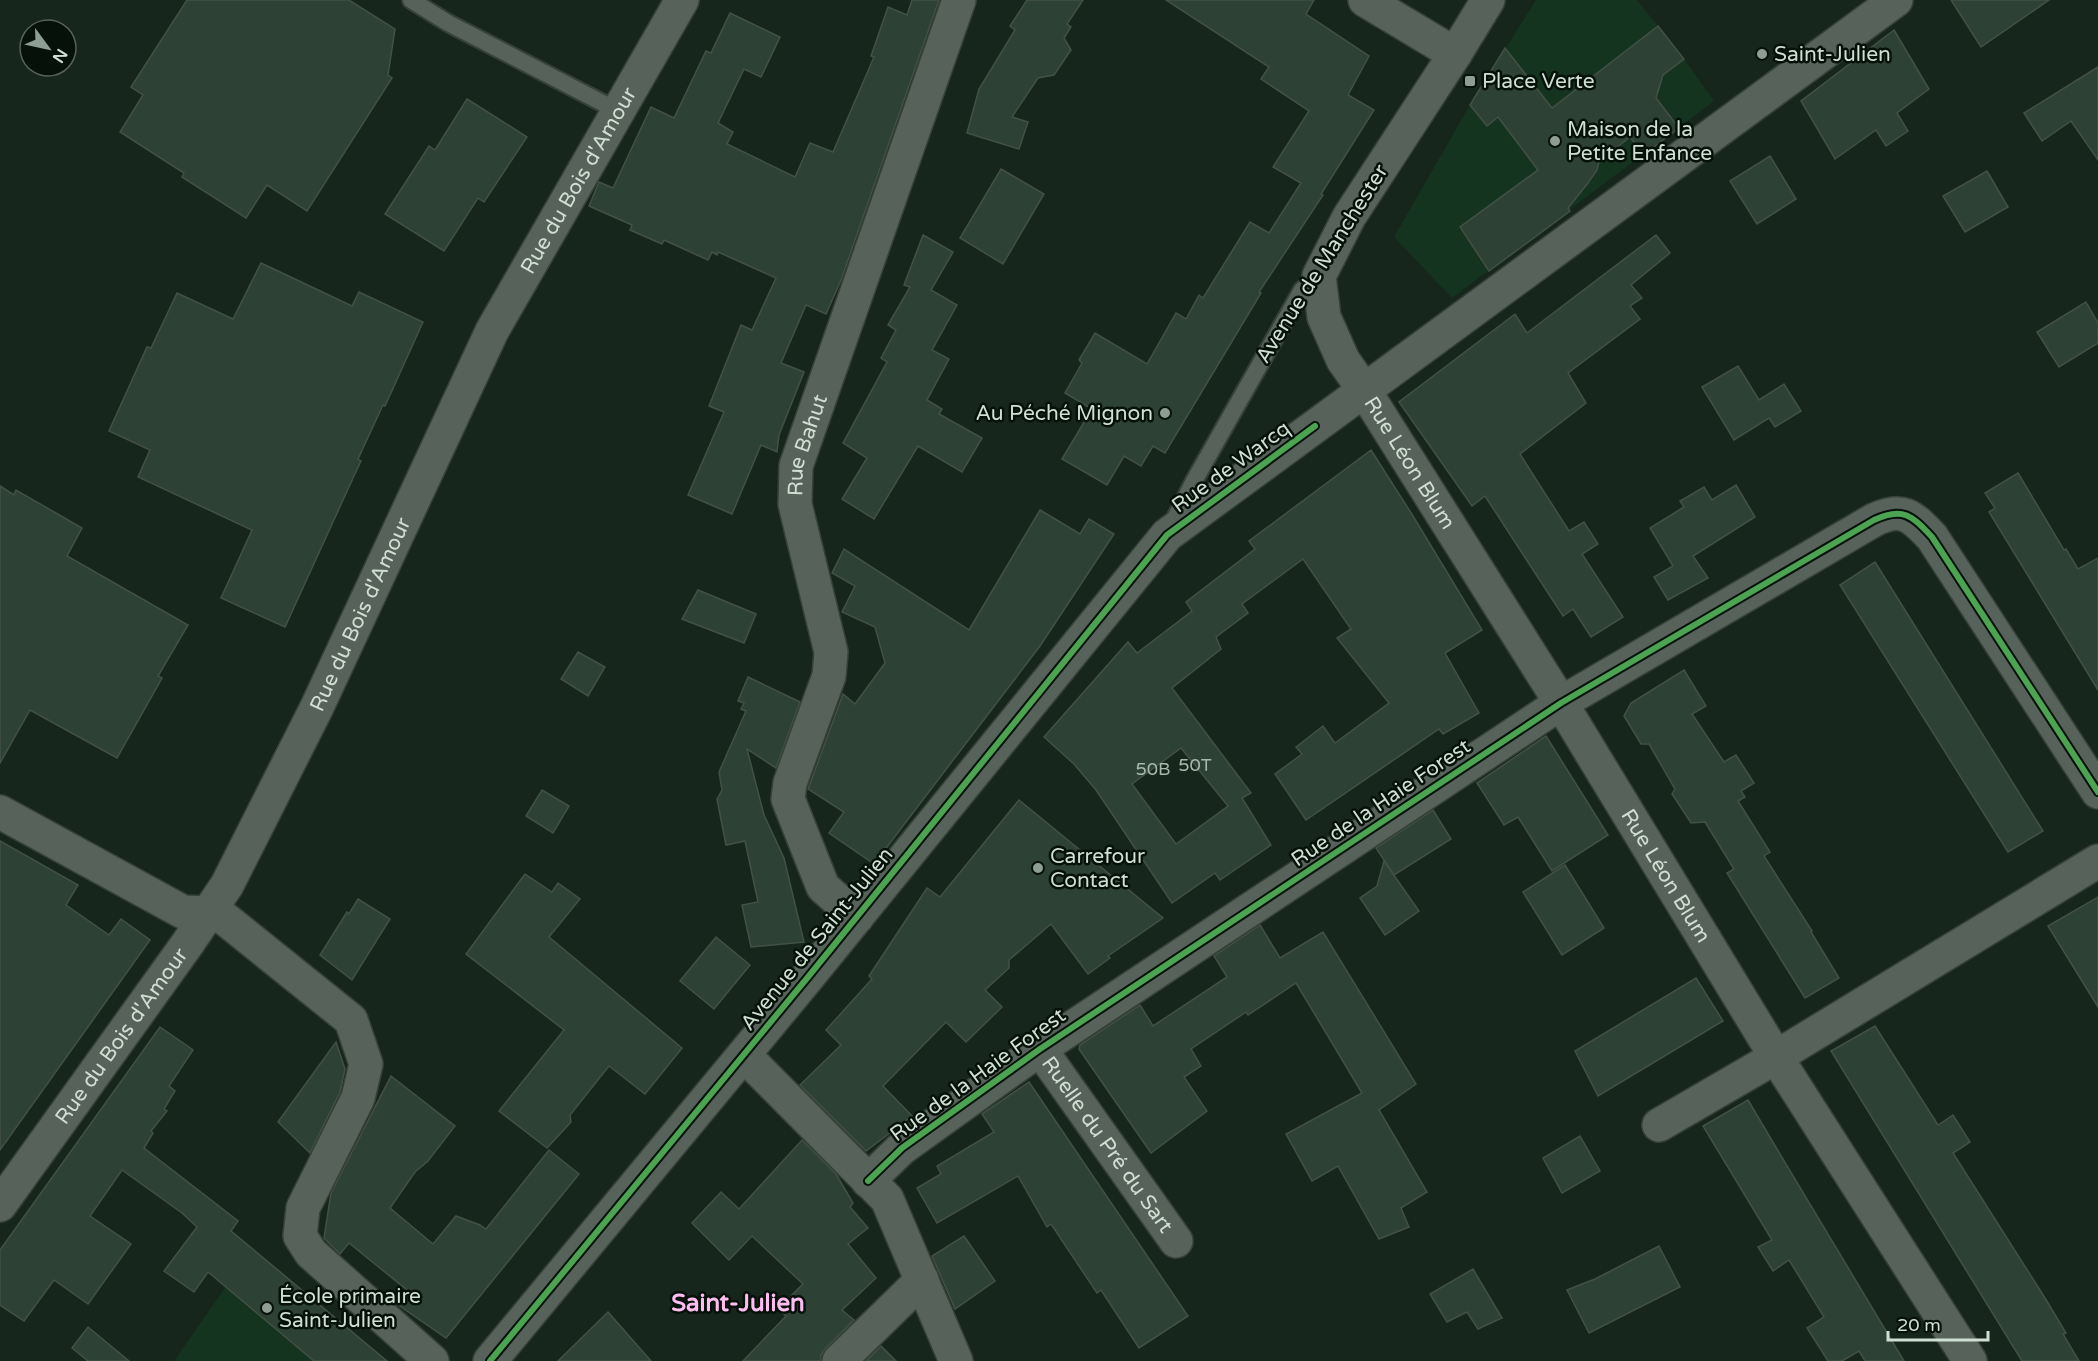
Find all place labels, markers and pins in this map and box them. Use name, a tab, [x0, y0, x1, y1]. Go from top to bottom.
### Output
place label: Saint-Julien	[1774, 42, 1891, 67]
marker: Saint-Julien	[1755, 47, 1769, 61]
place label: Place Verte	[1482, 69, 1595, 94]
marker: Place Verte	[1463, 74, 1477, 88]
place label: Maison de la Petite Enfance	[1567, 117, 1712, 166]
marker: Maison de la Petite Enfance	[1548, 134, 1562, 148]
place label: Au Péché Mignon	[975, 401, 1153, 426]
marker: Au Péché Mignon	[1158, 406, 1172, 420]
place label: Carrefour Contact	[1050, 844, 1145, 893]
marker: Carrefour Contact	[1031, 861, 1045, 875]
place label: École primaire Saint-Julien	[279, 1284, 421, 1333]
marker: École primaire Saint-Julien	[260, 1301, 274, 1315]

